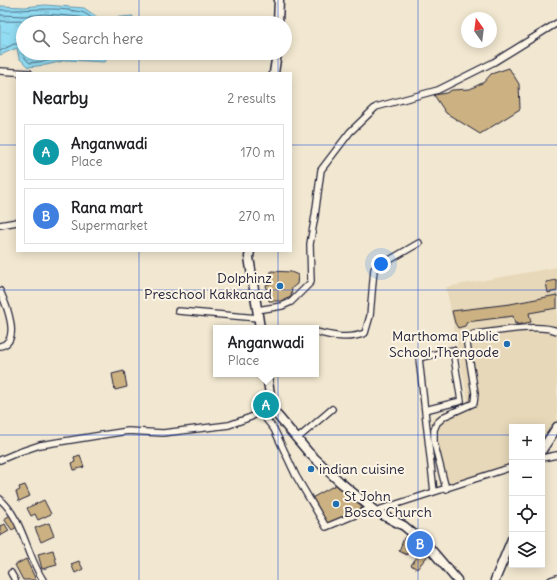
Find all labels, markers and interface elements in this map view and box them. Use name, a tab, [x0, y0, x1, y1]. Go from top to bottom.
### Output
north arrow	[461, 12, 497, 48]
search box	[16, 16, 292, 60]
icon: search	[30, 27, 52, 49]
text: Search here	[62, 29, 143, 48]
text: Nearby	[32, 87, 88, 109]
text: 2 results	[227, 90, 276, 107]
text: Anganwadi	[71, 134, 147, 153]
text: A	[42, 144, 50, 161]
text: 170 m	[240, 144, 275, 161]
text: Place	[71, 153, 102, 170]
text: Rana mart	[71, 198, 143, 217]
text: B	[42, 208, 50, 225]
text: 270 m	[238, 208, 275, 225]
text: Supermarket	[71, 217, 148, 234]
your location	[371, 254, 391, 274]
place label: Dolphinz Preschool Kakkanad	[144, 269, 272, 303]
marker: Dolphinz Preschool Kakkanad	[275, 281, 285, 291]
popup	[213, 325, 319, 377]
place label: Marthoma Public School ,Thengode	[389, 327, 499, 361]
text: Anganwadi	[228, 333, 304, 352]
marker: Marthoma Public School ,Thengode	[502, 339, 512, 349]
text: Place	[228, 352, 259, 369]
pin: A	[253, 390, 279, 420]
map controls	[509, 424, 545, 568]
button: +	[509, 424, 545, 460]
place label: indian cuisine	[319, 460, 405, 478]
button: −	[509, 460, 545, 496]
marker: indian cuisine	[306, 464, 316, 474]
place label: St John Bosco Church	[344, 487, 432, 521]
button: locate	[509, 496, 545, 532]
marker: St John Bosco Church	[331, 499, 341, 509]
pin: B	[407, 529, 433, 559]
button: layers	[509, 532, 545, 568]

